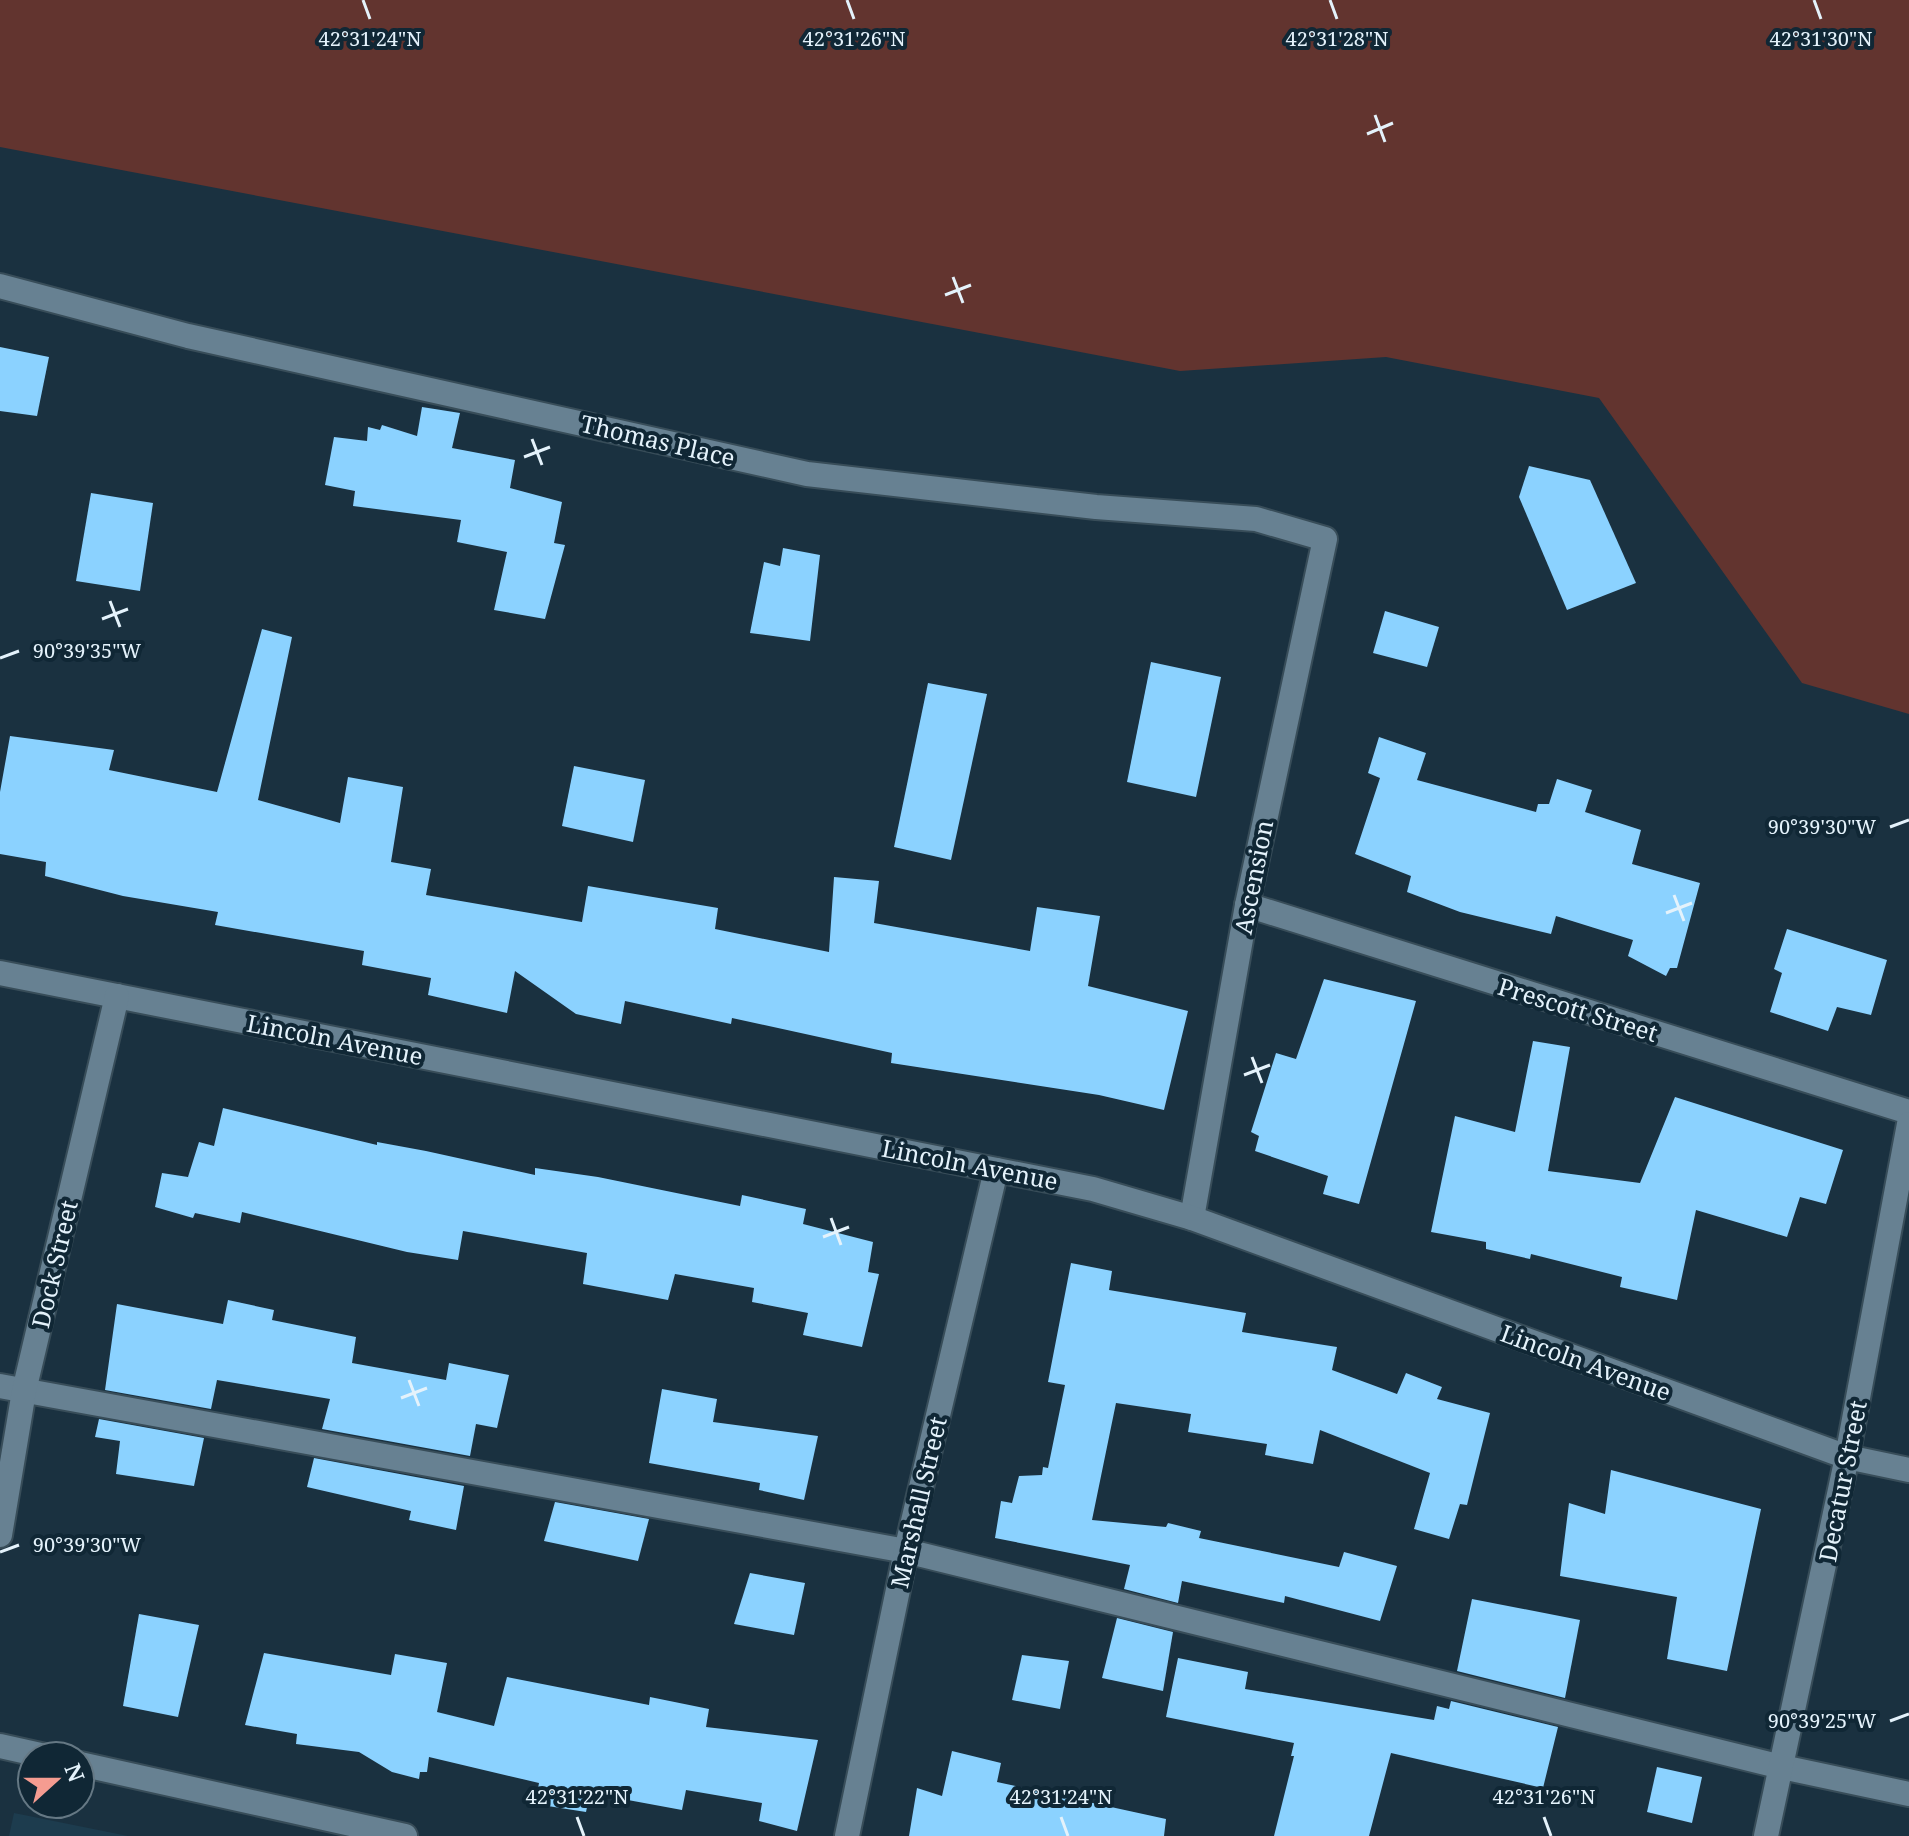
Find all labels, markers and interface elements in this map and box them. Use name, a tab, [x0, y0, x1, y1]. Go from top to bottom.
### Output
text: 42°31'24"N	[319, 25, 421, 52]
text: 42°31'26"N	[803, 25, 905, 52]
text: 42°31'28"N	[1286, 25, 1388, 52]
text: 42°31'30"N	[1770, 25, 1872, 52]
street label: Thomas Place	[578, 406, 738, 474]
text: 90°39'35"W	[33, 637, 141, 664]
text: 90°39'30"W	[1768, 813, 1876, 840]
street label: Ascension	[1226, 817, 1280, 937]
street label: Prescott Street	[1494, 969, 1662, 1049]
street label: Lincoln Avenue	[244, 1006, 426, 1072]
street label: Lincoln Avenue	[879, 1131, 1061, 1197]
street label: Dock Street	[23, 1197, 85, 1331]
street label: Lincoln Avenue	[1496, 1316, 1676, 1408]
street label: Decatur Street	[1810, 1397, 1874, 1565]
street label: Marshall Street	[882, 1413, 954, 1591]
text: 90°39'30"W	[33, 1531, 141, 1558]
text: 90°39'25"W	[1768, 1707, 1876, 1734]
north arrow	[16, 1740, 96, 1820]
text: N	[58, 1759, 93, 1786]
text: 42°31'22"N	[526, 1783, 628, 1810]
text: 42°31'24"N	[1010, 1783, 1112, 1810]
text: 42°31'26"N	[1493, 1783, 1595, 1810]

